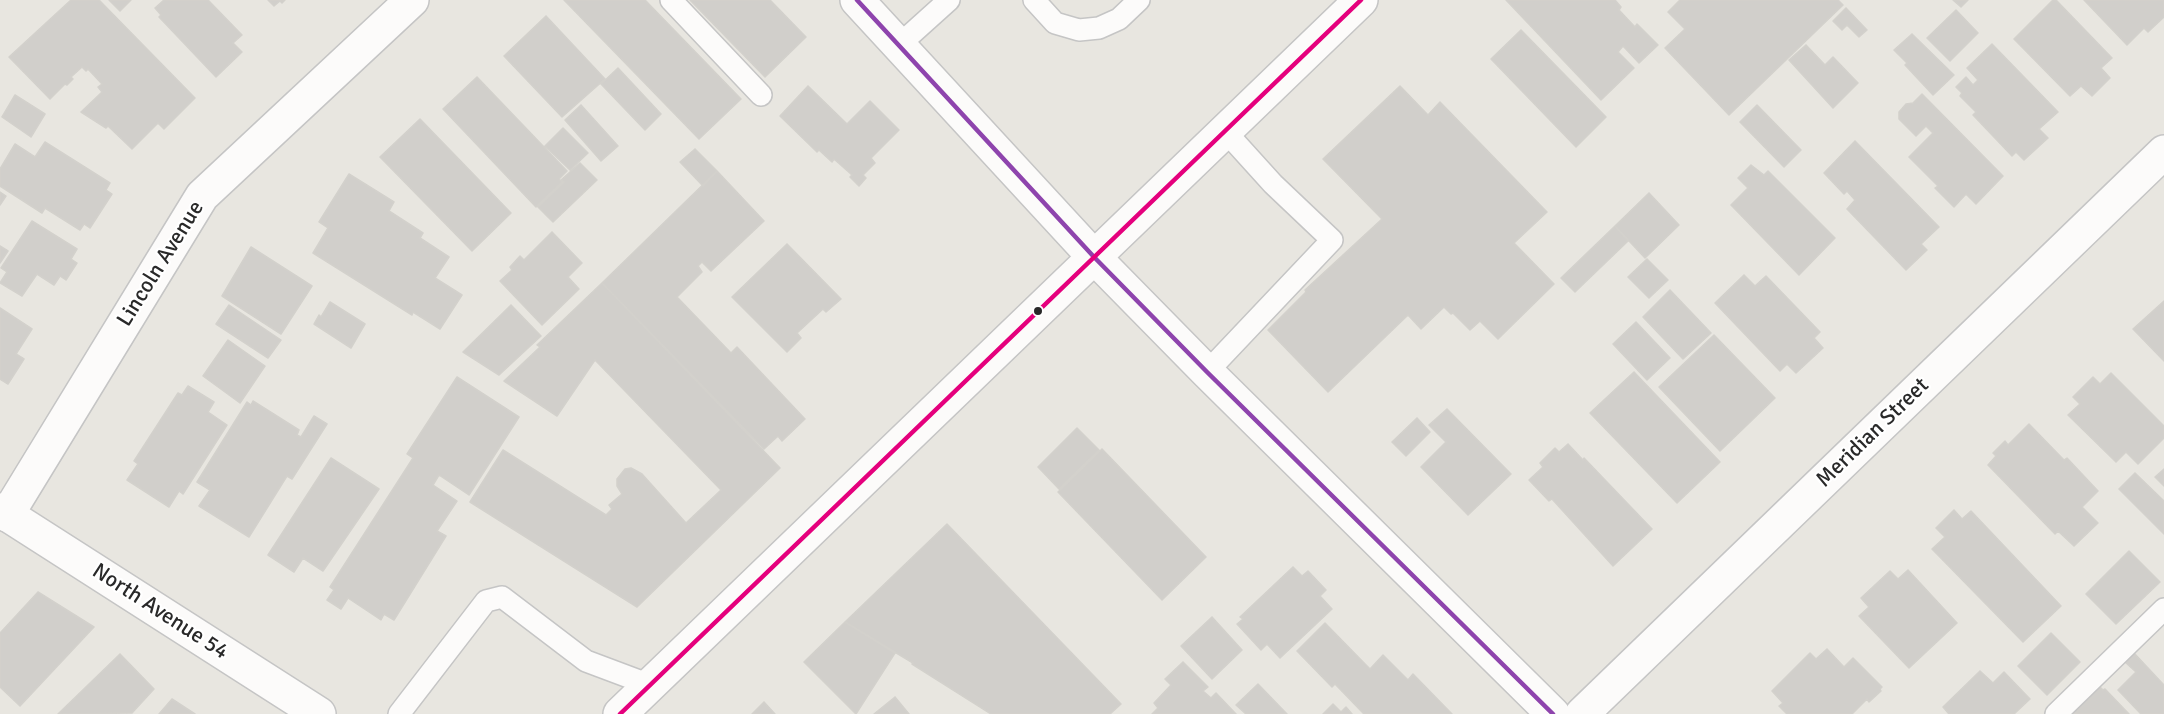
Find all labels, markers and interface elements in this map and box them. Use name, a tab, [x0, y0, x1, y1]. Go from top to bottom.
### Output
street label: Lincoln Avenue	[112, 196, 210, 332]
unlabelled marker	[1032, 305, 1044, 317]
street label: Meridian Street	[1811, 373, 1935, 493]
street label: North Avenue 54	[87, 558, 233, 666]

